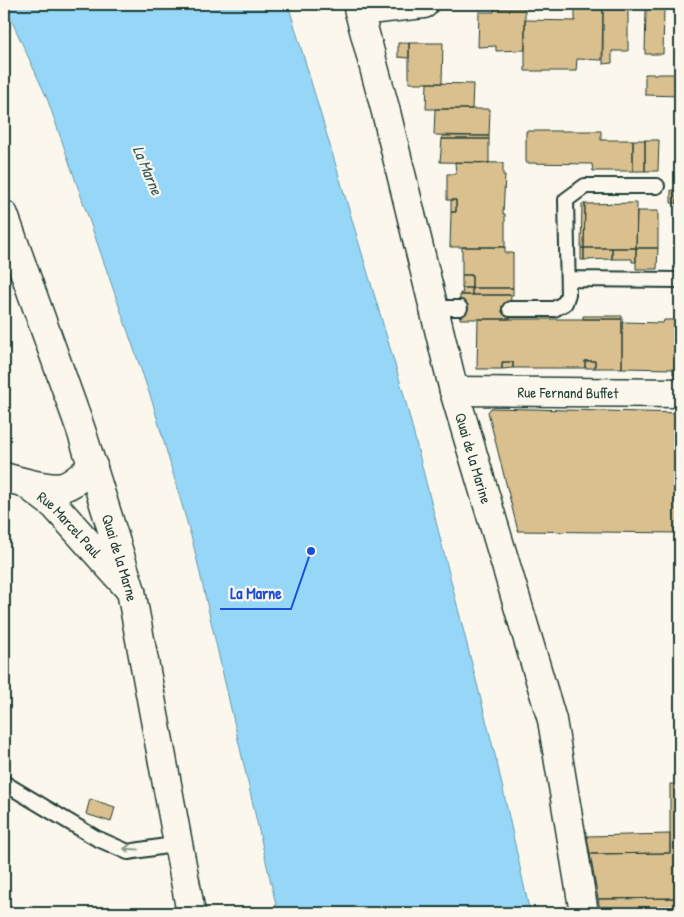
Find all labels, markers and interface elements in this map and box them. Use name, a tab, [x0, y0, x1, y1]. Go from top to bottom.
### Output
water label: La Marne	[128, 142, 168, 199]
street label: Rue Fernand Buffet	[517, 381, 619, 403]
street label: Quai de la Marine	[451, 410, 497, 506]
street label: Rue Marcel Paul	[33, 486, 107, 562]
street label: Quai de la Marne	[97, 511, 143, 603]
callout: La Marne	[220, 578, 291, 609]
text: La Marne	[230, 582, 282, 604]
one-way arrow	[123, 845, 139, 854]

